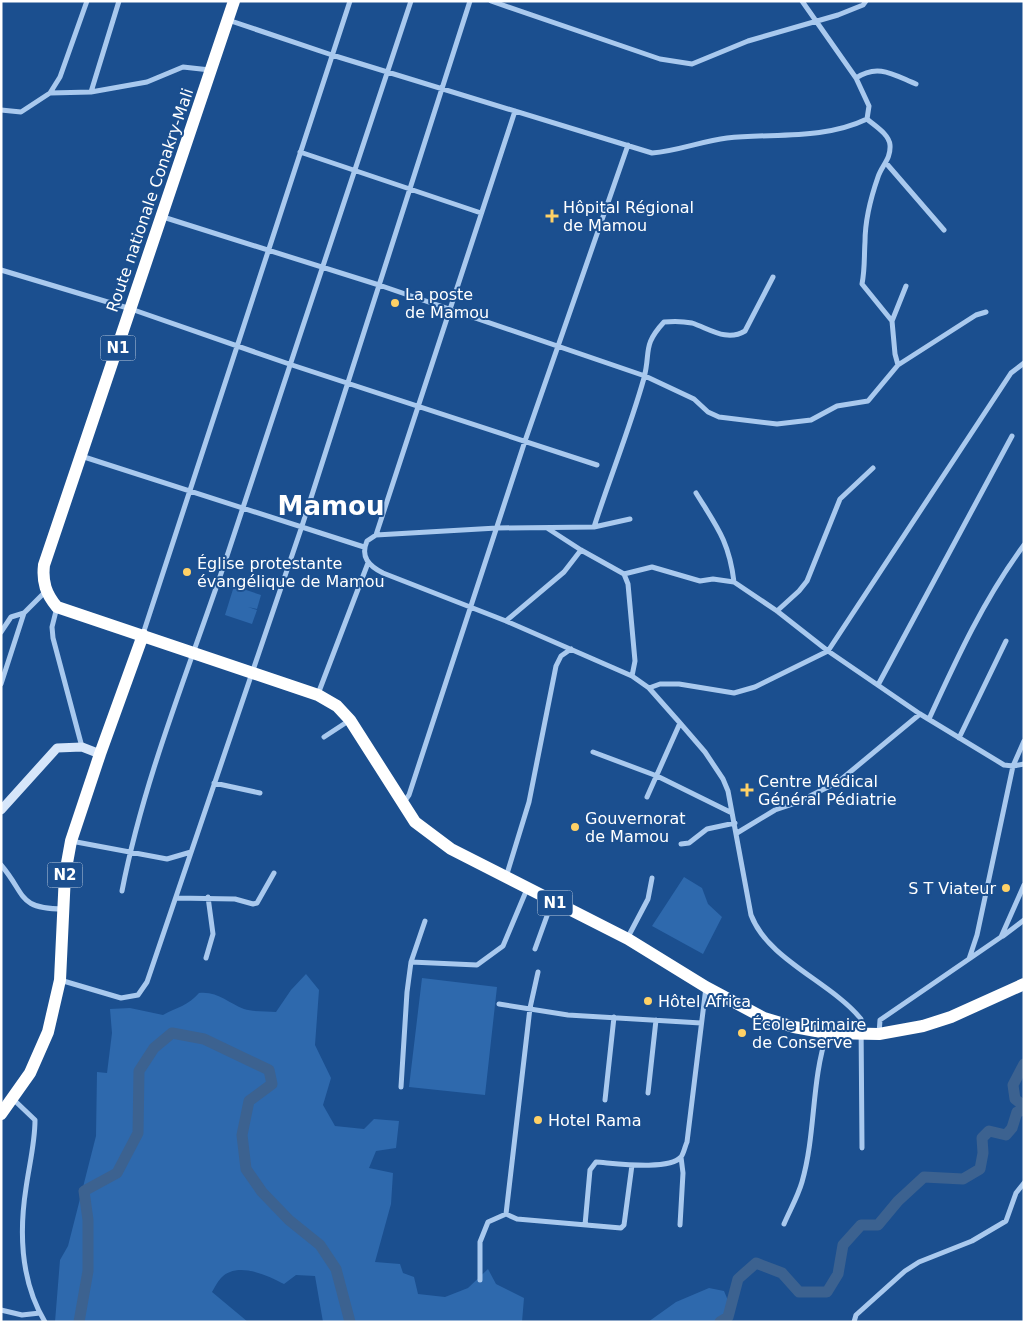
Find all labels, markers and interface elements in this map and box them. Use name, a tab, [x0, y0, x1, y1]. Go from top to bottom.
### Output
street label: Route nationale Conakry-Mali	[103, 86, 197, 314]
place label: Hôpital Régional de Mamou	[563, 198, 694, 235]
marker: Hôpital Régional de Mamou	[545, 209, 559, 223]
place label: La poste de Mamou	[405, 285, 489, 322]
marker: La poste de Mamou	[389, 297, 401, 309]
road number: N1	[100, 336, 136, 360]
district label: Mamou	[278, 491, 384, 521]
place label: Église protestante évangélique de Mamou	[197, 554, 385, 591]
marker: Église protestante évangélique de Mamou	[181, 566, 193, 578]
place label: Centre Médical Général Pédiatrie	[758, 772, 897, 809]
marker: Centre Médical Général Pédiatrie	[740, 783, 754, 797]
place label: Gouvernorat de Mamou	[585, 809, 686, 846]
marker: Gouvernorat de Mamou	[569, 821, 581, 833]
road number: N2	[48, 862, 82, 888]
place label: S T Viateur	[908, 879, 996, 898]
marker: S T Viateur	[1000, 882, 1012, 894]
road number: N1	[538, 890, 572, 916]
place label: Hôtel Africa	[658, 992, 751, 1011]
marker: Hôtel Africa	[642, 995, 654, 1007]
place label: École Primaire de Conserve	[752, 1015, 866, 1052]
marker: École Primaire de Conserve	[736, 1027, 748, 1039]
place label: Hotel Rama	[548, 1111, 641, 1130]
marker: Hotel Rama	[532, 1114, 544, 1126]

